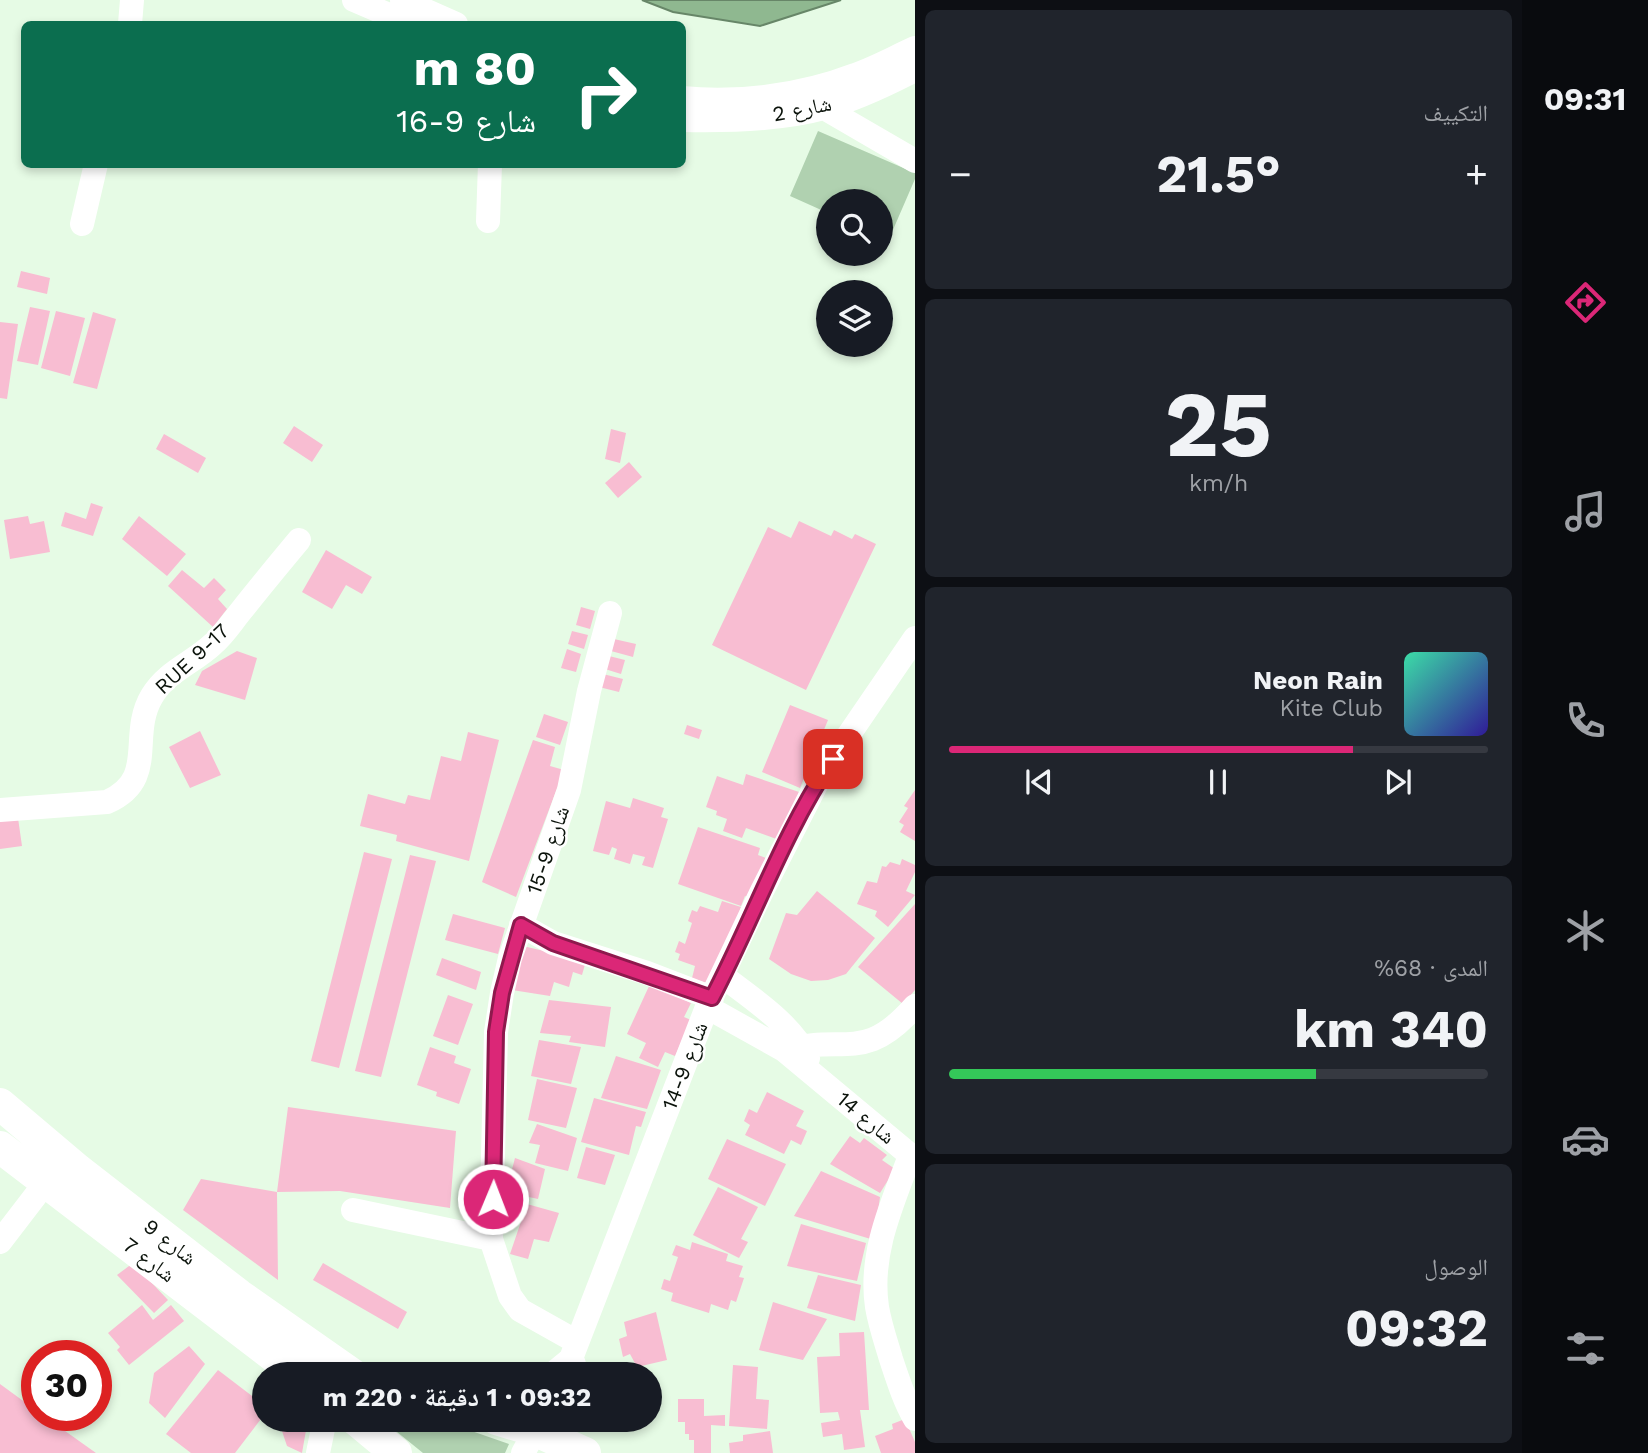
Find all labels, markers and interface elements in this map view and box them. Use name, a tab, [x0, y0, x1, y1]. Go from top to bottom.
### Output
text: 80 m	[414, 39, 536, 97]
icon: right	[560, 49, 651, 140]
text: 09:31	[1544, 80, 1626, 118]
street label: شارع 2	[770, 91, 834, 127]
text: التكييف	[1423, 100, 1488, 127]
text: شارع 9-16	[396, 102, 536, 140]
text: 21.5°	[1156, 144, 1281, 205]
text: −	[949, 152, 972, 196]
text: +	[1465, 152, 1488, 196]
map controls	[816, 189, 893, 357]
button: search	[816, 189, 893, 266]
icon: directions	[1561, 278, 1610, 327]
button: layers	[816, 280, 893, 357]
text: 25	[1165, 371, 1272, 478]
text: km/h	[1189, 470, 1248, 497]
icon: music	[1561, 487, 1610, 536]
street label: RUE 9-17	[149, 618, 234, 699]
text: Neon Rain	[1253, 665, 1383, 695]
text: Kite Club	[1280, 695, 1383, 722]
icon: phone	[1561, 696, 1610, 745]
pin	[803, 729, 863, 789]
icon: arrive	[814, 740, 852, 778]
icon: previous	[1020, 763, 1058, 801]
icon: pause	[1199, 763, 1237, 801]
icon: next	[1379, 763, 1417, 801]
street label: شارع 9-15	[521, 803, 575, 897]
icon: climate	[1561, 906, 1610, 955]
text: المدى · 68%	[1374, 955, 1488, 982]
text: 340 km	[1294, 999, 1488, 1060]
street label: شارع 9-14	[656, 1018, 714, 1114]
street label: شارع 14	[832, 1086, 900, 1150]
icon: car	[1561, 1115, 1610, 1164]
position arrow	[456, 1162, 530, 1236]
street label: شارع 9	[138, 1213, 202, 1271]
street label: شارع 7	[118, 1232, 180, 1288]
text: الوصول	[1424, 1254, 1488, 1281]
text: 09:32	[1345, 1298, 1488, 1359]
icon: filters	[1561, 1324, 1610, 1373]
speed limit sign: 30	[21, 1340, 112, 1431]
text: 09:32 · 1 دقيقة · 220 m	[323, 1382, 591, 1412]

